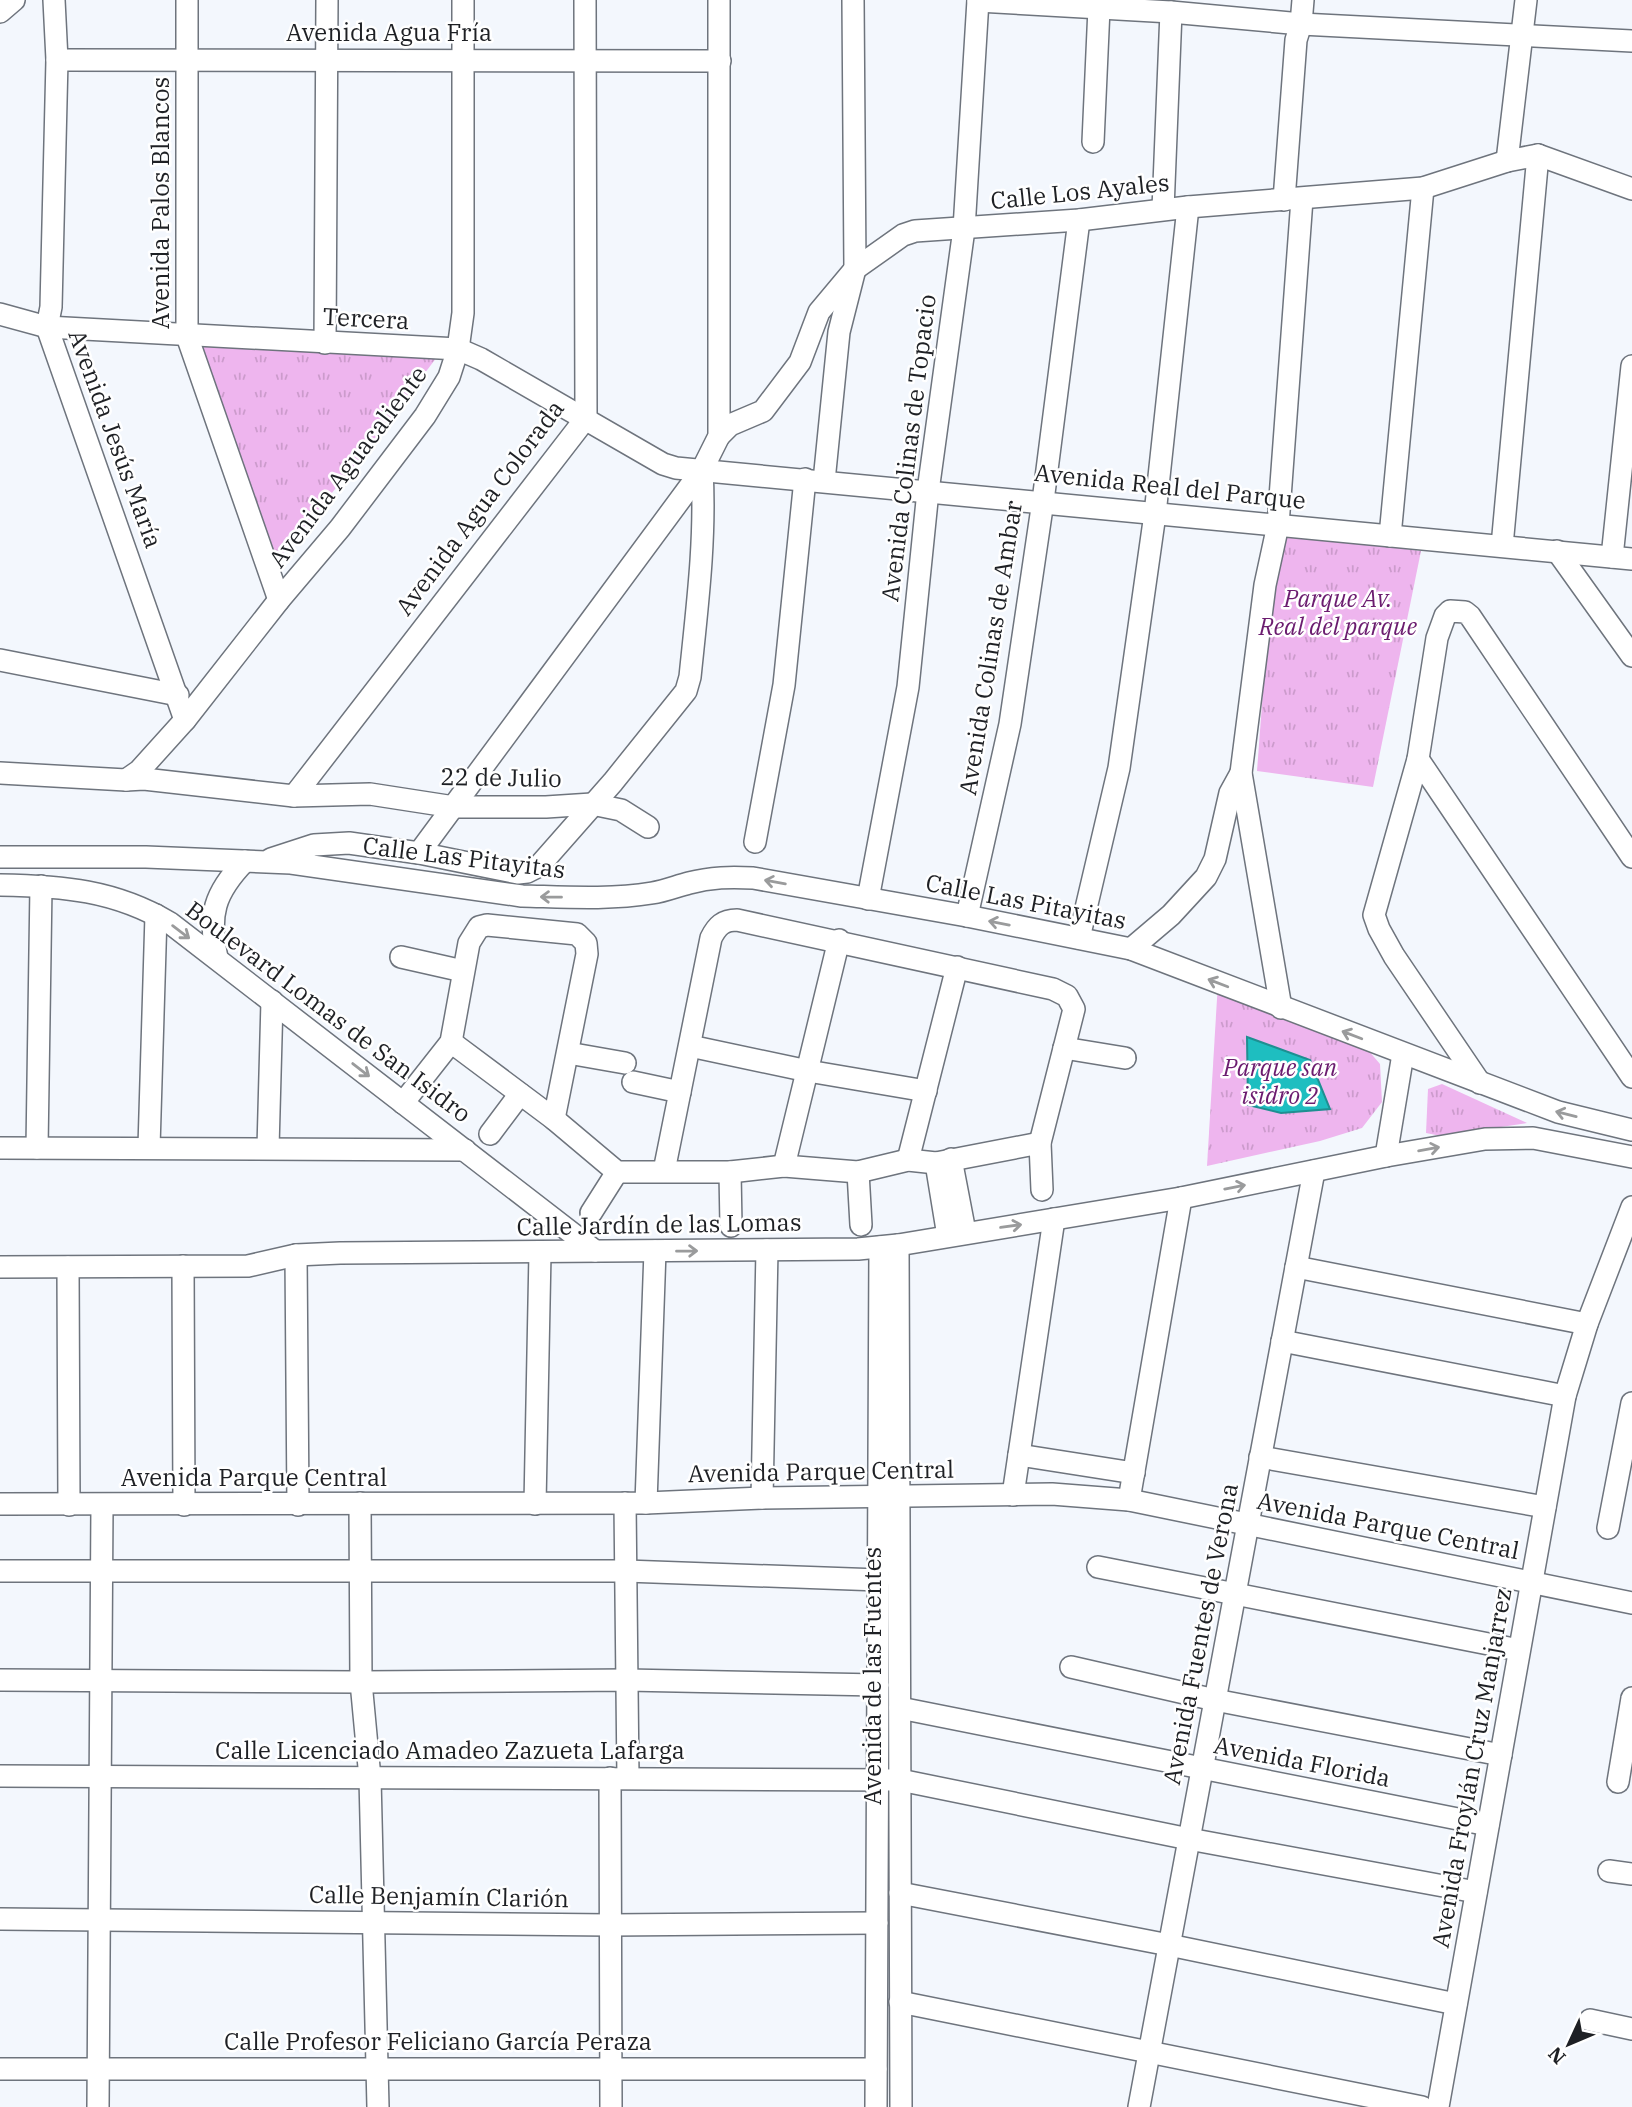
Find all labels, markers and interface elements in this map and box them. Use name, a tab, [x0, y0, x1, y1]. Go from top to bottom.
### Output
street label: Avenida Agua Fría	[286, 16, 492, 48]
street label: Avenida Palos Blancos	[144, 77, 176, 329]
street label: Calle Los Ayales	[989, 166, 1171, 216]
street label: Avenida Colinas de Topacio	[873, 292, 943, 603]
street label: Tercera	[322, 300, 410, 336]
street label: Avenida Jesús María	[62, 325, 170, 552]
street label: Avenida Aguacaliente	[261, 359, 434, 574]
street label: Avenida Agua Colorada	[388, 393, 571, 621]
street label: Avenida Real del Parque	[1033, 456, 1307, 516]
street label: Avenida Colinas de Ambar	[951, 498, 1029, 797]
park label: Parque Av. Real del parque	[1258, 582, 1417, 642]
street label: 22 de Julio	[440, 760, 562, 794]
street label: Calle Las Pitayitas	[361, 829, 567, 885]
street label: Calle Las Pitayitas	[923, 866, 1129, 936]
one-way arrow	[764, 875, 787, 888]
one-way arrow	[540, 890, 563, 903]
street label: Boulevard Lomas de San Isidro	[179, 893, 478, 1129]
one-way arrow	[988, 915, 1011, 929]
one-way arrow	[171, 924, 190, 939]
one-way arrow	[1207, 975, 1229, 988]
one-way arrow	[1342, 1028, 1364, 1040]
park label: Parque san isidro 2	[1222, 1051, 1337, 1111]
one-way arrow	[352, 1063, 370, 1078]
one-way arrow	[1555, 1107, 1577, 1120]
one-way arrow	[1417, 1141, 1440, 1155]
one-way arrow	[1223, 1179, 1246, 1193]
street label: Calle Jardín de las Lomas	[516, 1206, 802, 1242]
one-way arrow	[999, 1219, 1022, 1232]
one-way arrow	[676, 1244, 699, 1257]
street label: Avenida Parque Central	[688, 1453, 954, 1489]
street label: Avenida Parque Central	[121, 1461, 387, 1493]
street label: Avenida Fuentes de Verona	[1155, 1480, 1245, 1787]
street label: Avenida Parque Central	[1254, 1484, 1522, 1566]
street label: Avenida de las Fuentes	[856, 1547, 888, 1805]
street label: Avenida Froylán Cruz Manjarrez	[1424, 1585, 1518, 1950]
street label: Avenida Florida	[1211, 1728, 1393, 1794]
street label: Calle Licenciado Amadeo Zazueta Lafarga	[215, 1734, 685, 1766]
street label: Calle Benjamín Clarión	[309, 1878, 569, 1914]
north arrow	[1534, 2009, 1604, 2079]
street label: Calle Profesor Feliciano García Peraza	[224, 2025, 652, 2057]
text: N	[1543, 2042, 1571, 2070]

